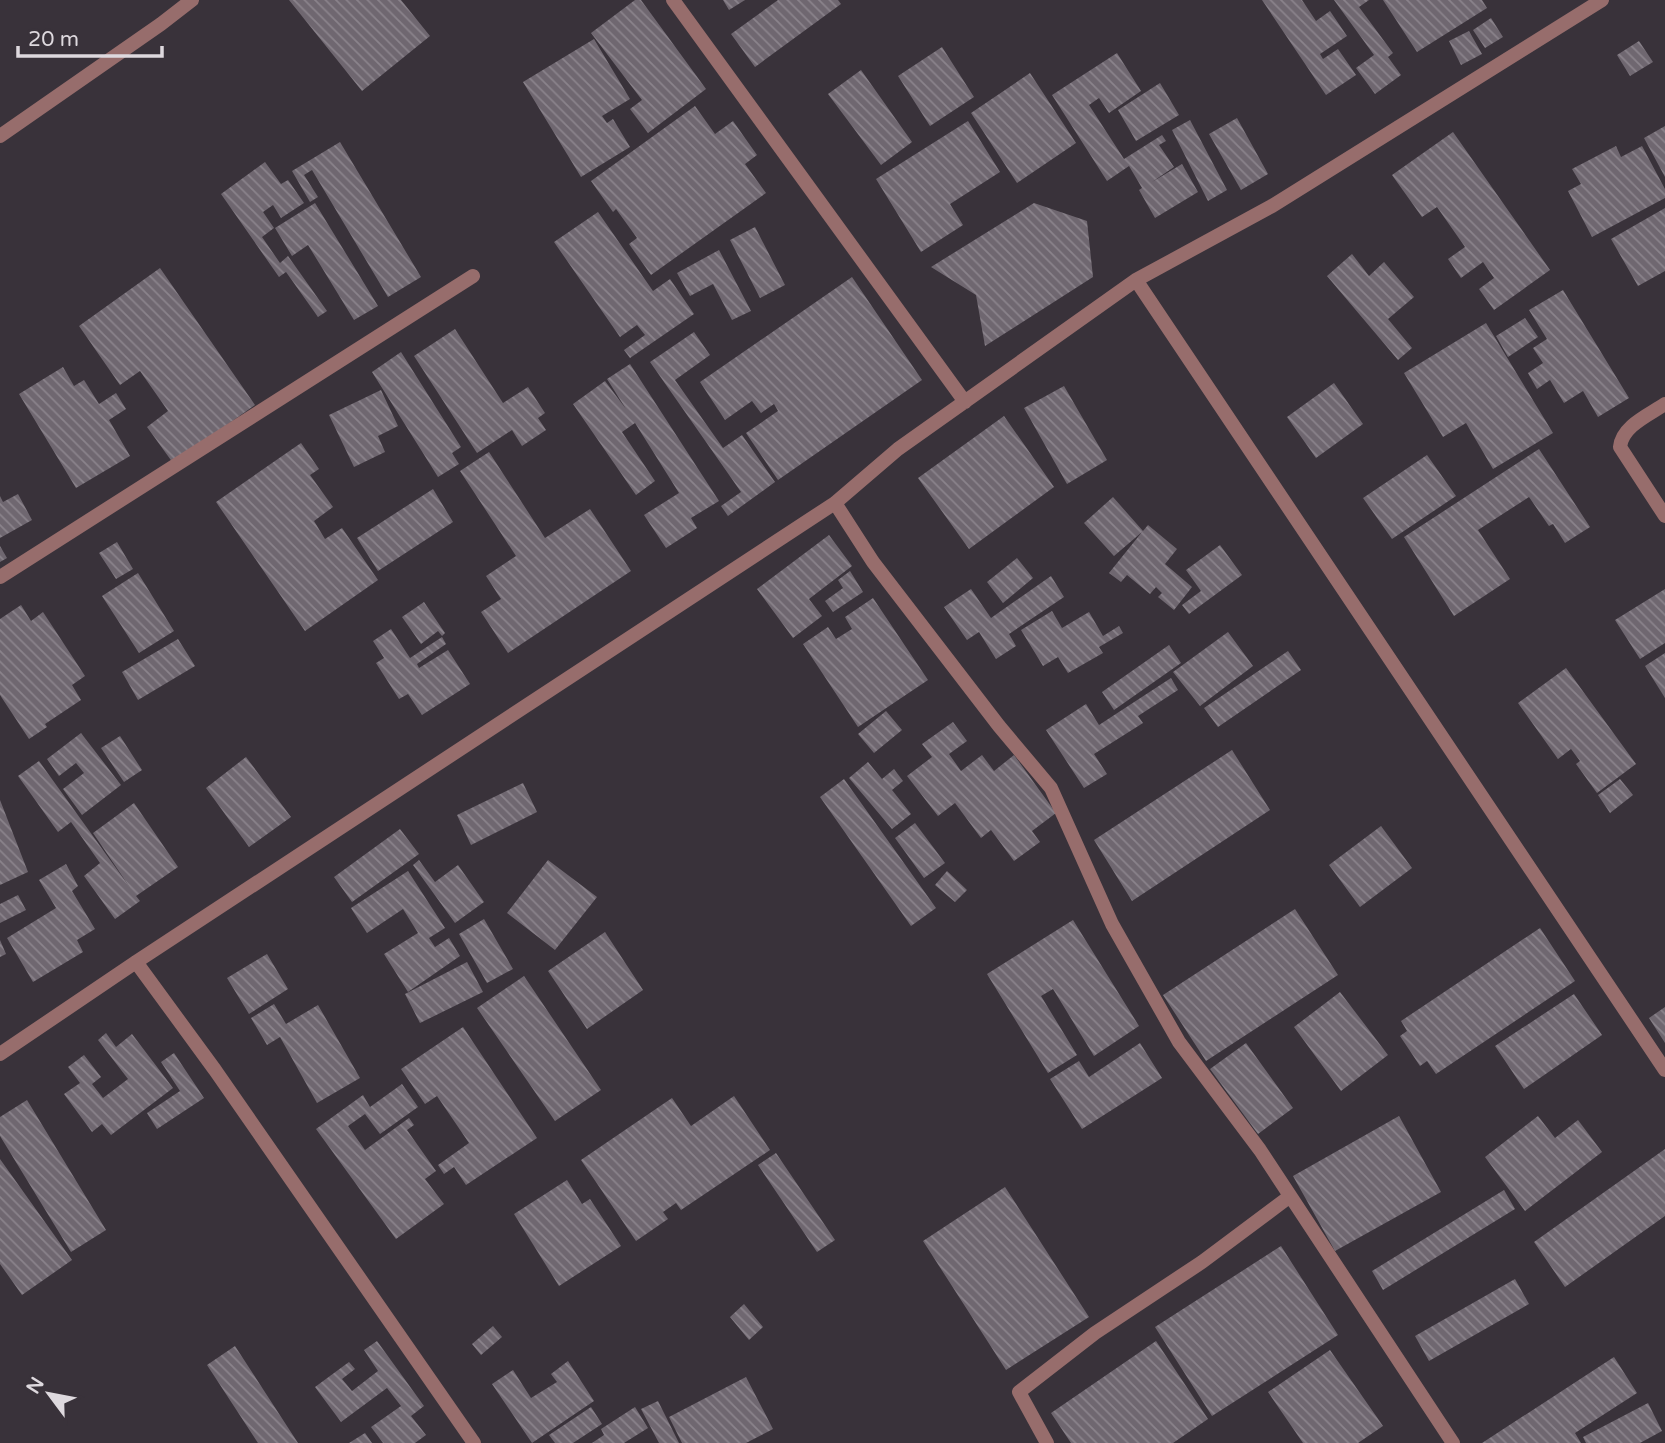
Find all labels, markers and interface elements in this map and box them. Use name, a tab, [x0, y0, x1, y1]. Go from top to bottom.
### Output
scale bar	[18, 14, 161, 58]
text: 20 m	[28, 27, 79, 52]
north arrow	[14, 1359, 84, 1429]
text: N	[22, 1373, 49, 1398]

